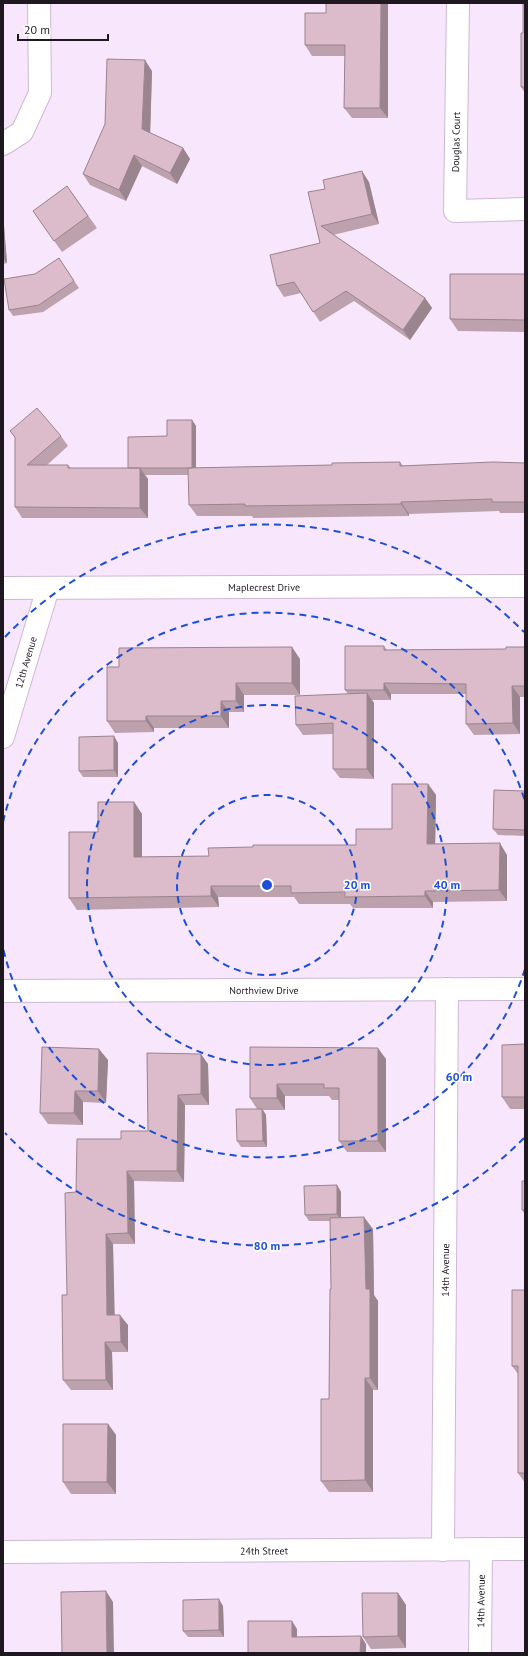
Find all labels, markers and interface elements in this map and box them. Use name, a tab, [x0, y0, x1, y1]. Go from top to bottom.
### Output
scale bar	[18, 16, 108, 42]
text: 20 m	[24, 22, 50, 37]
street label: Douglas Court	[449, 111, 463, 172]
street label: Maplecrest Drive	[228, 580, 300, 594]
street label: 12th Avenue	[12, 635, 39, 690]
text: 20 m	[344, 877, 370, 892]
text: 40 m	[434, 877, 460, 892]
centre of rings	[260, 878, 274, 892]
street label: Northview Drive	[229, 983, 299, 997]
text: 60 m	[446, 1069, 472, 1084]
text: 80 m	[254, 1238, 280, 1253]
street label: 14th Avenue	[438, 1243, 452, 1297]
street label: 24th Street	[240, 1544, 289, 1557]
street label: 14th Avenue	[474, 1574, 487, 1628]

